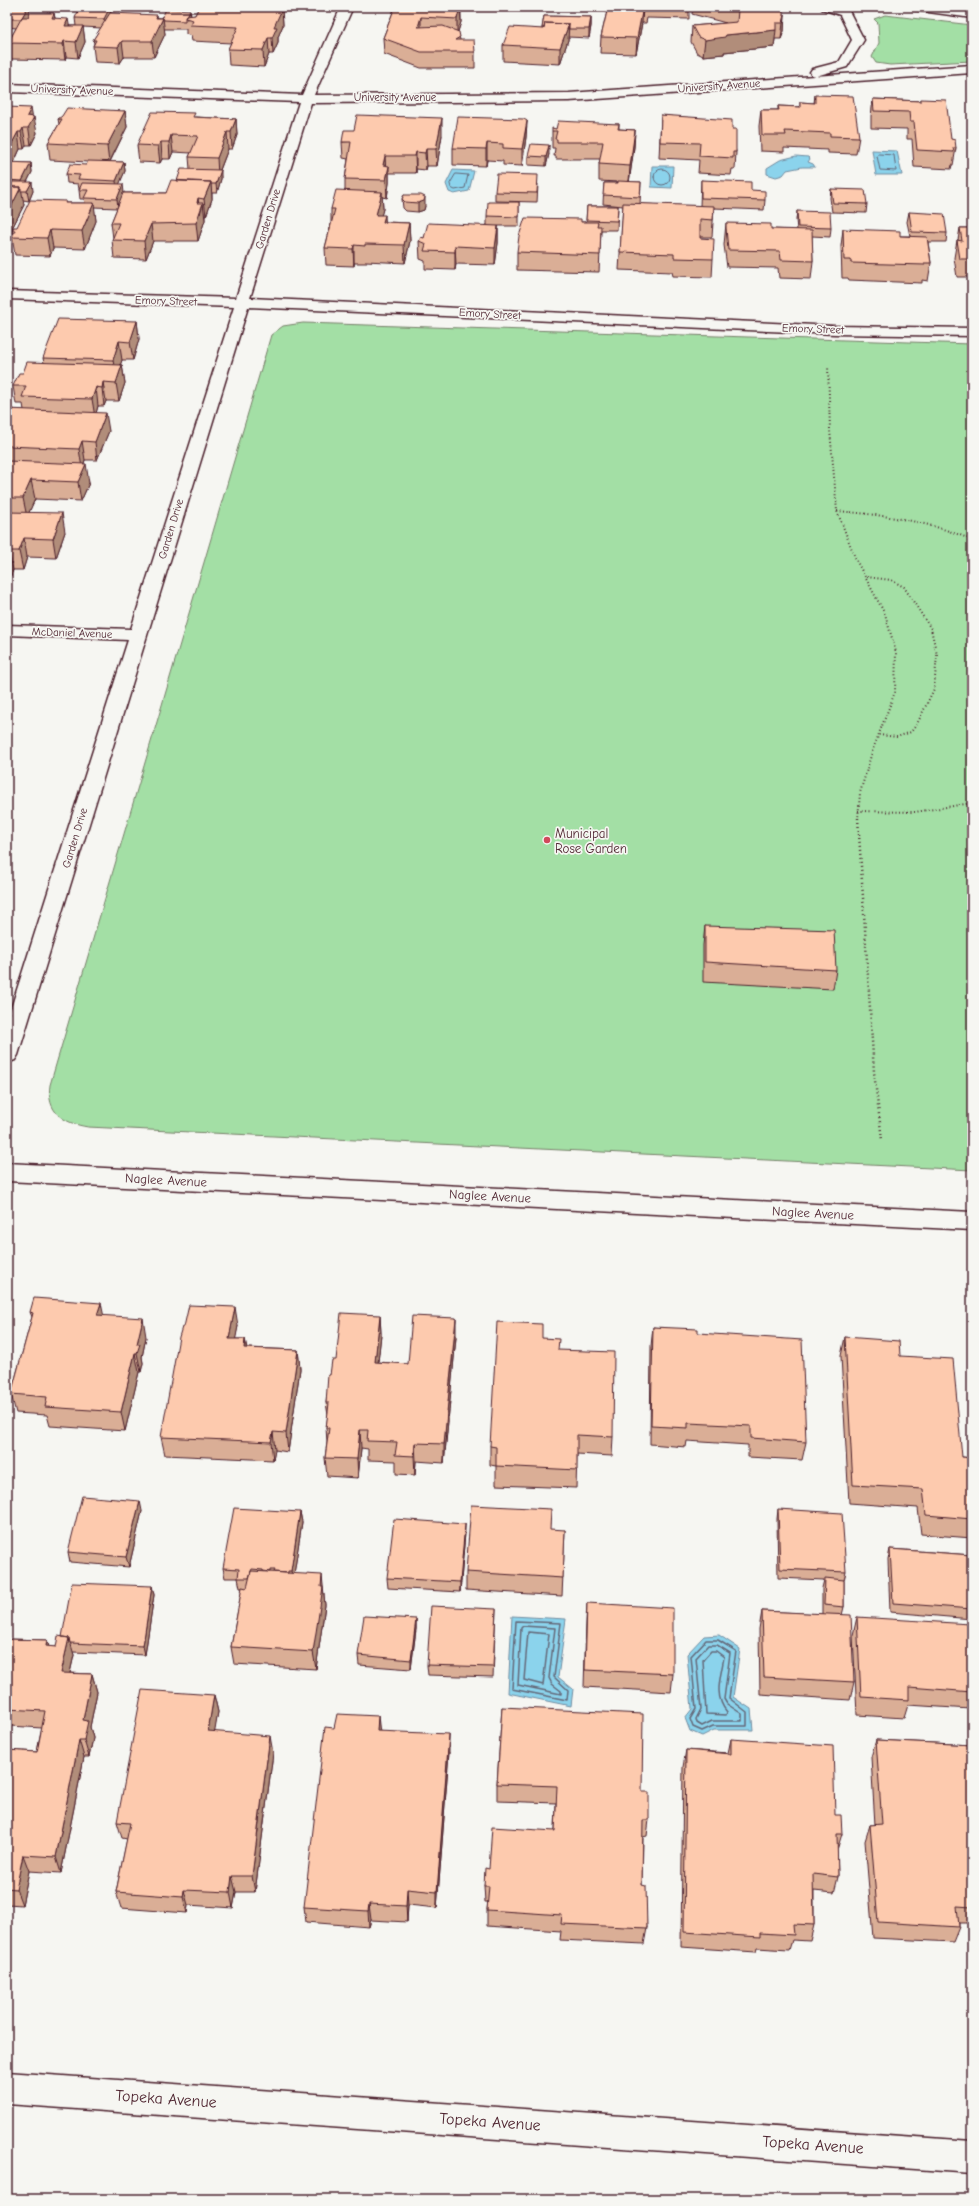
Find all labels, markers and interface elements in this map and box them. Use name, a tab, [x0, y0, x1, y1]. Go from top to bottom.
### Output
street label: University Avenue	[677, 77, 761, 95]
street label: University Avenue	[30, 82, 114, 98]
street label: University Avenue	[354, 91, 437, 104]
street label: Garden Drive	[253, 187, 283, 251]
street label: Emory Street	[135, 293, 198, 309]
street label: Emory Street	[459, 306, 522, 322]
street label: Emory Street	[782, 321, 845, 337]
street label: Garden Drive	[156, 497, 186, 561]
street label: McDaniel Avenue	[31, 625, 113, 641]
street label: Garden Drive	[60, 806, 90, 870]
place label: Municipal Rose Garden	[555, 826, 627, 856]
marker: Municipal Rose Garden	[542, 835, 552, 845]
street label: Naglee Avenue	[125, 1170, 208, 1190]
street label: Naglee Avenue	[449, 1186, 532, 1206]
street label: Naglee Avenue	[772, 1203, 855, 1223]
street label: Topeka Avenue	[115, 2086, 217, 2112]
street label: Topeka Avenue	[439, 2109, 541, 2135]
street label: Topeka Avenue	[762, 2132, 864, 2158]

